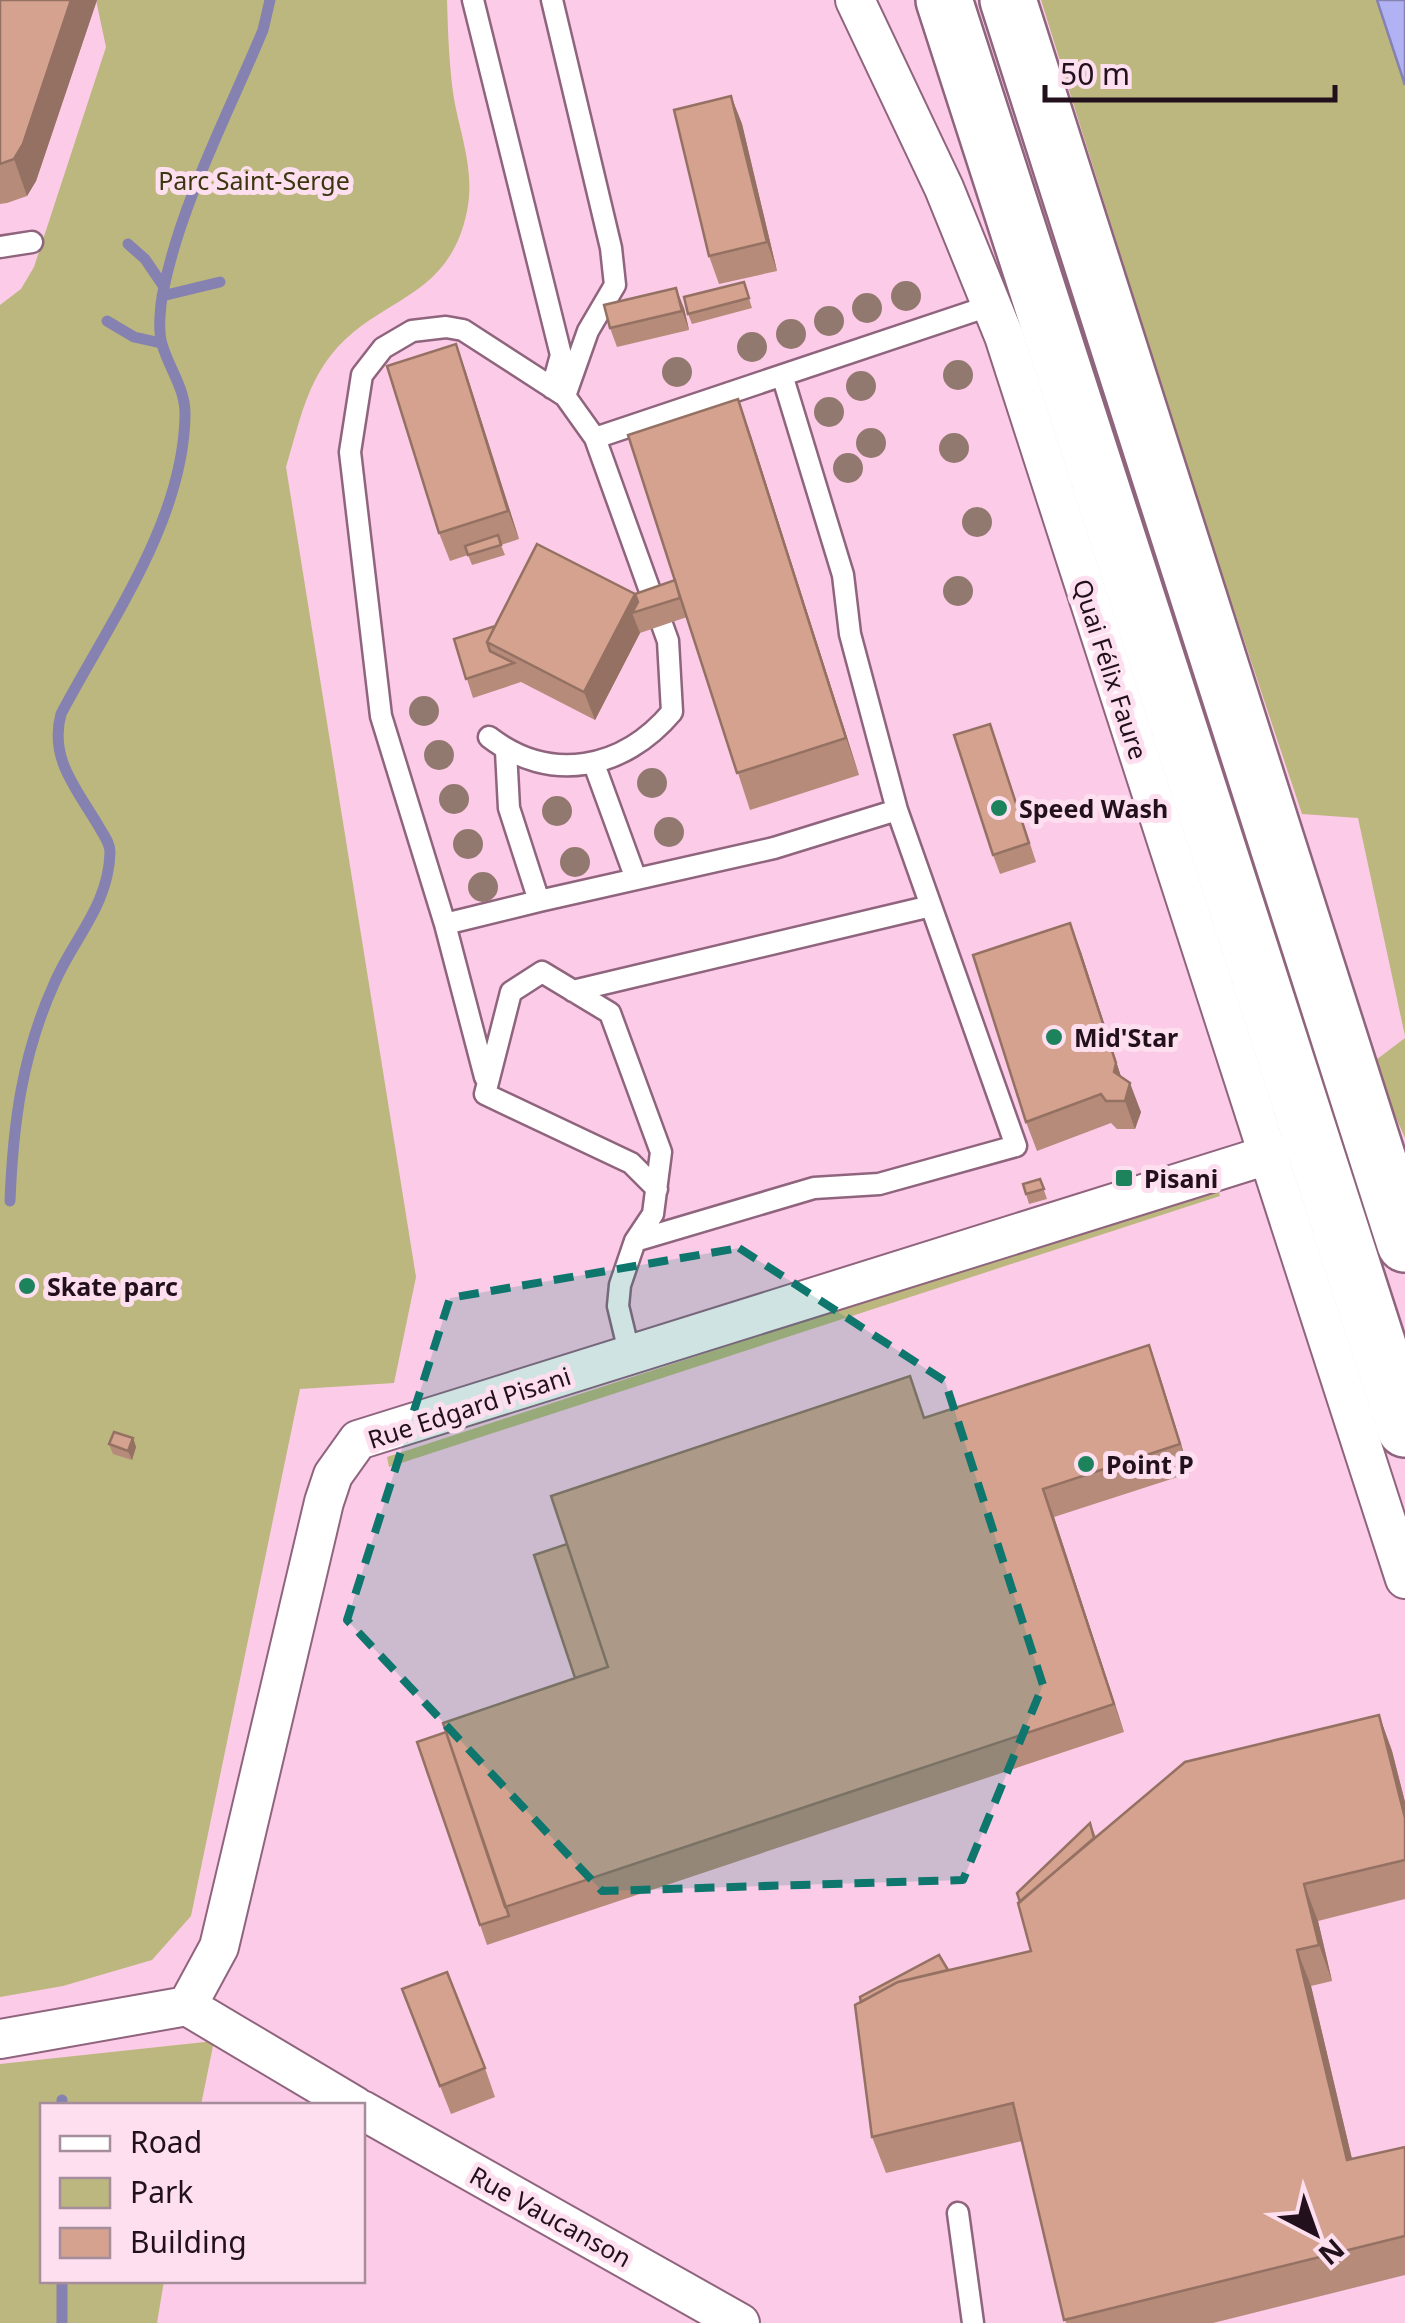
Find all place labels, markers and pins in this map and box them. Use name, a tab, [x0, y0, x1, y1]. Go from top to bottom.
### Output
place label: Speed Wash	[1019, 791, 1168, 825]
marker: Speed Wash	[988, 797, 1010, 819]
place label: Mid'Star	[1074, 1020, 1178, 1054]
marker: Mid'Star	[1043, 1026, 1065, 1048]
place label: Pisani	[1144, 1161, 1218, 1195]
marker: Pisani	[1113, 1167, 1135, 1189]
place label: Skate parc	[47, 1269, 178, 1303]
marker: Skate parc	[16, 1275, 38, 1297]
place label: Point P	[1106, 1447, 1194, 1481]
marker: Point P	[1075, 1453, 1097, 1475]

